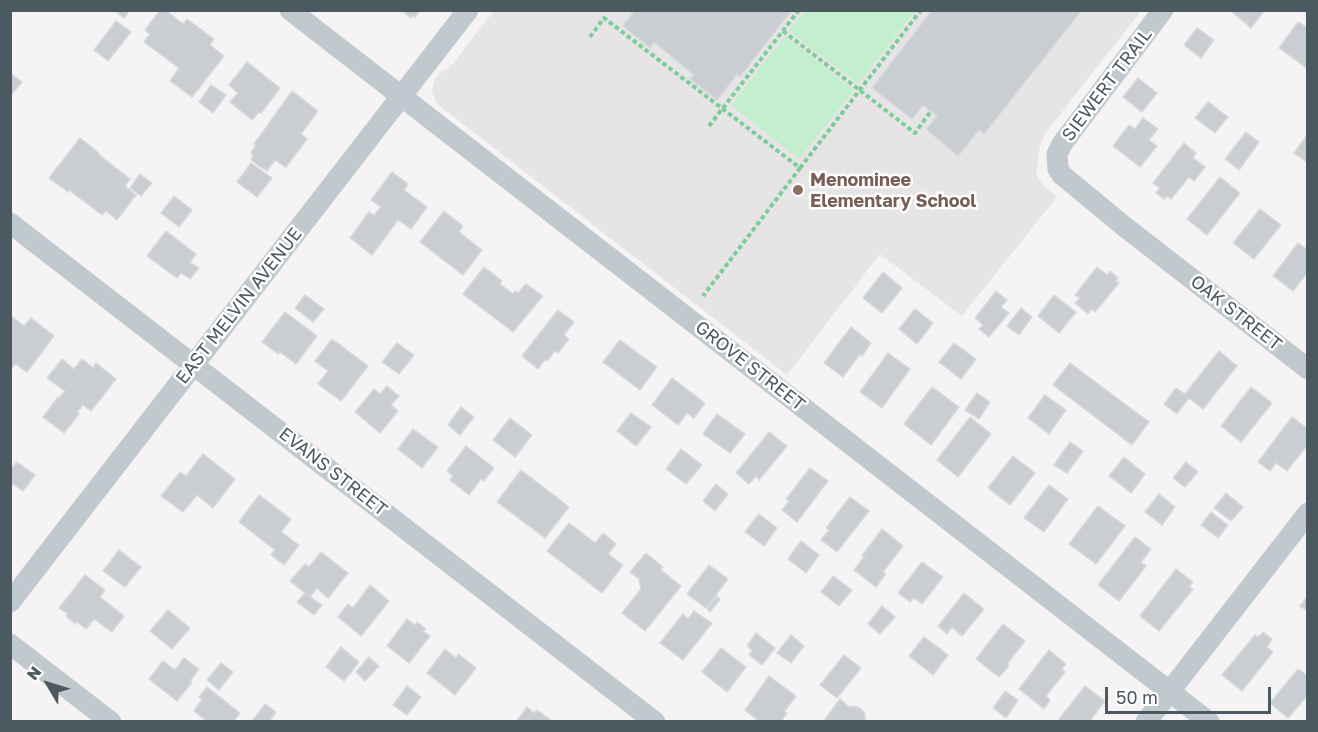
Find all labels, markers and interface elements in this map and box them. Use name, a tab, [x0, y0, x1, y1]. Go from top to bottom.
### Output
street label: SIEWERT TRAIL	[1058, 24, 1156, 146]
place label: Menominee Elementary School	[810, 169, 976, 212]
marker: Menominee Elementary School	[791, 183, 805, 197]
street label: EAST MELVIN AVENUE	[171, 224, 307, 388]
street label: OAK STREET	[1186, 271, 1286, 355]
street label: GROVE STREET	[691, 316, 809, 416]
street label: EVANS STREET	[275, 423, 391, 521]
north arrow	[18, 654, 78, 714]
text: N	[22, 662, 45, 684]
scale bar	[1108, 675, 1274, 713]
text: 50 m	[1116, 686, 1158, 708]

